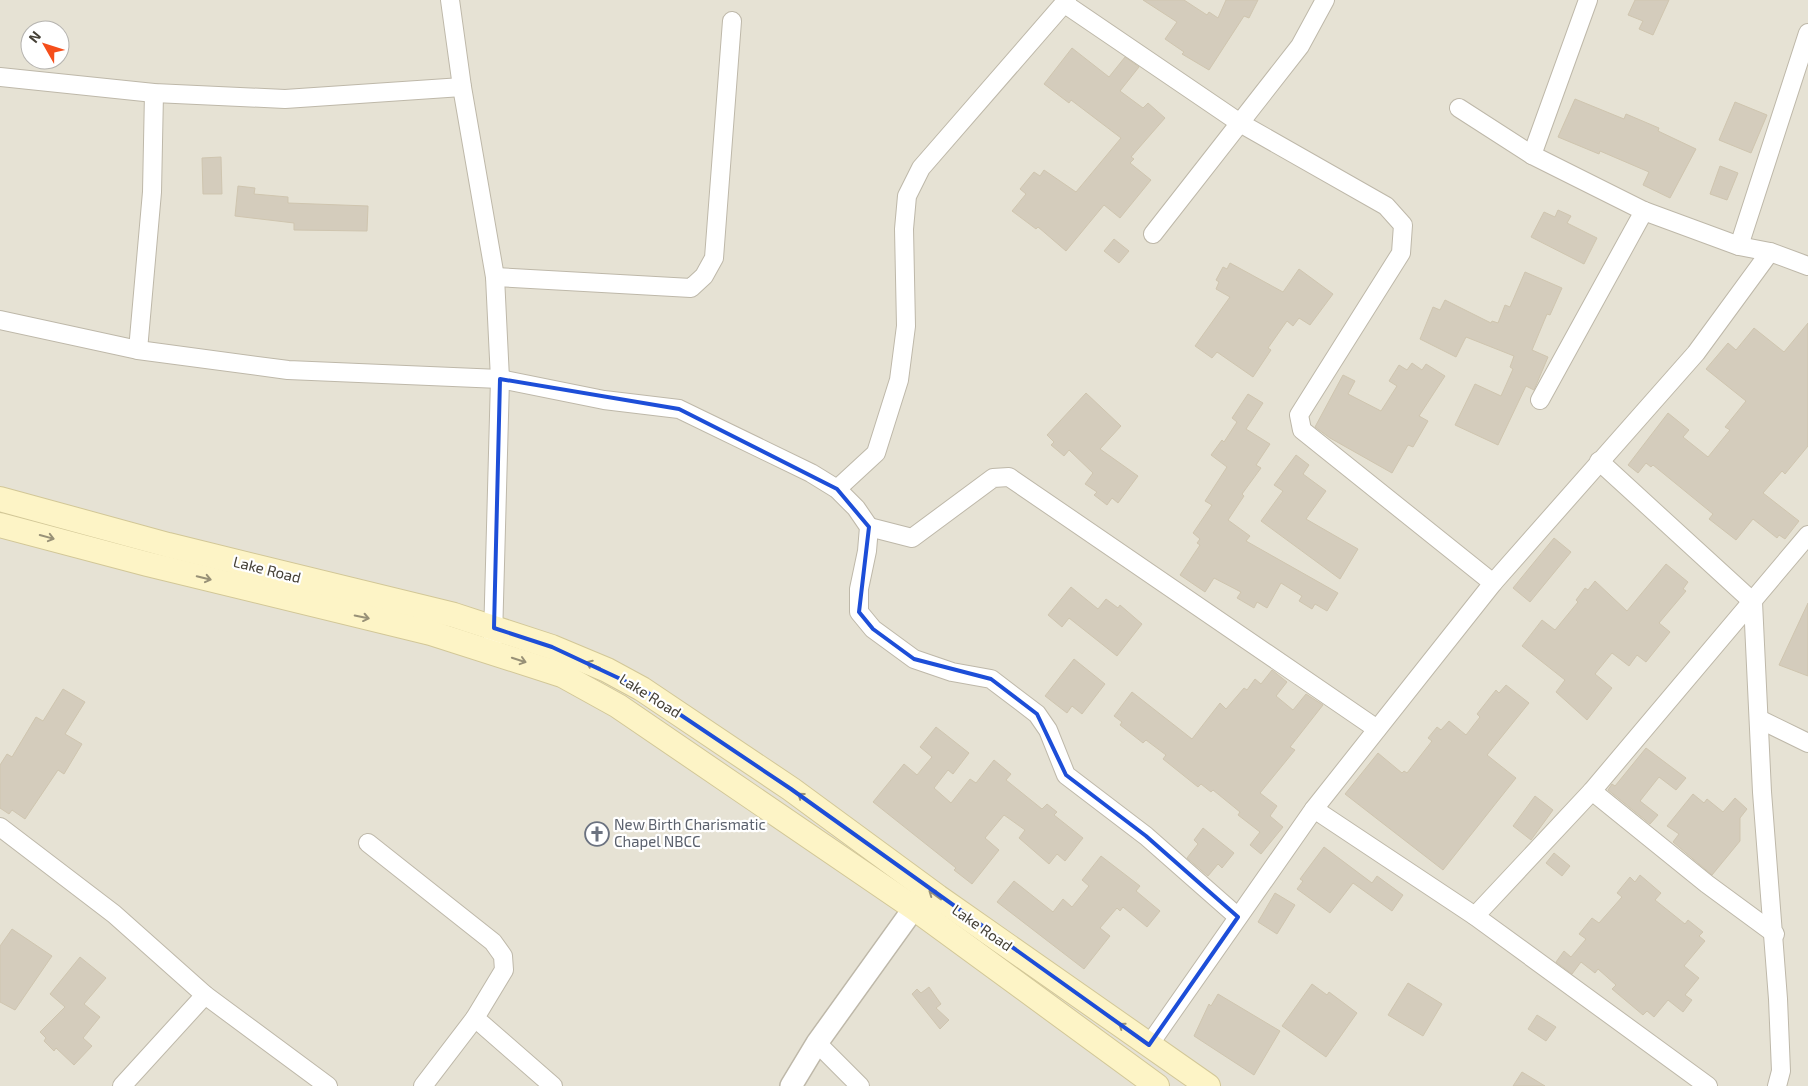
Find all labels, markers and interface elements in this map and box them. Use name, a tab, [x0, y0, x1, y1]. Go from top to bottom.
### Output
north arrow	[20, 20, 70, 70]
text: N	[25, 27, 44, 46]
one-way arrow	[39, 533, 55, 542]
street label: Lake Road	[231, 552, 303, 586]
one-way arrow	[196, 574, 212, 583]
one-way arrow	[354, 612, 370, 622]
one-way arrow	[510, 655, 526, 665]
one-way arrow	[586, 659, 601, 669]
street label: Lake Road	[616, 669, 685, 721]
one-way arrow	[797, 793, 811, 803]
place label: New Birth Charismatic Chapel NBCC	[614, 815, 766, 850]
church icon: New Birth Charismatic Chapel NBCC	[584, 821, 610, 847]
one-way arrow	[928, 890, 942, 900]
street label: Lake Road	[949, 900, 1016, 954]
one-way arrow	[1119, 1023, 1133, 1033]

